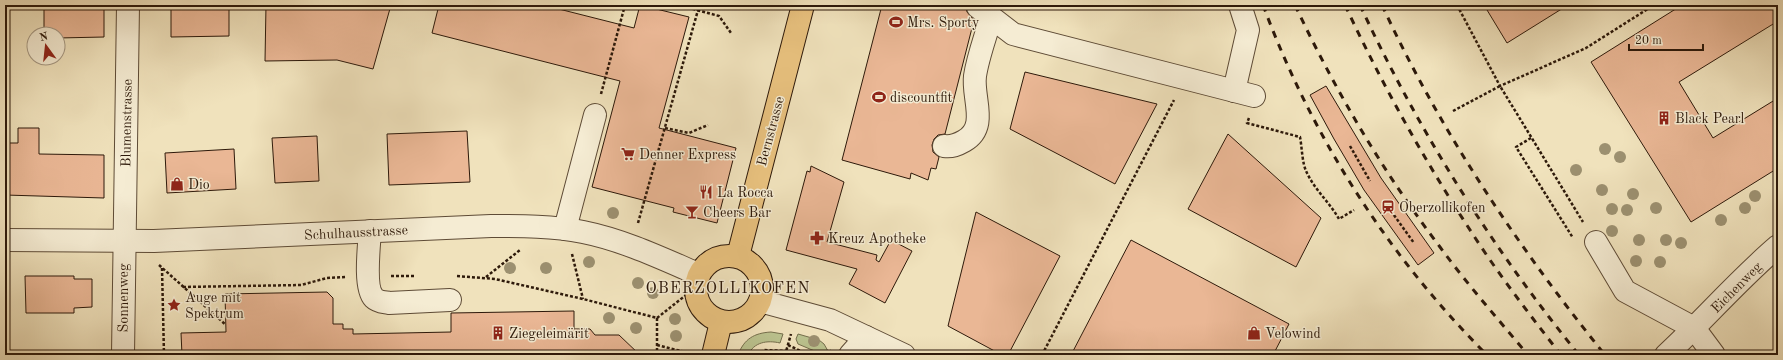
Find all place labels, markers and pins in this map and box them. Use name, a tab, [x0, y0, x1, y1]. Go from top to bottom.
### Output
sports icon: Mrs. Sporty	[888, 14, 904, 30]
place label: Mrs. Sporty	[907, 16, 980, 30]
sports icon: discountfit	[871, 89, 887, 105]
place label: discountfit	[890, 91, 953, 105]
building icon: Black Pearl	[1656, 110, 1672, 126]
place label: Black Pearl	[1675, 112, 1745, 126]
supermarket icon: Denner Express	[620, 146, 636, 162]
place label: Denner Express	[639, 148, 736, 162]
shop icon: Dio	[169, 176, 185, 192]
place label: Dio	[188, 178, 210, 192]
restaurant icon: La Rocca	[698, 184, 714, 200]
place label: La Rocca	[717, 186, 773, 200]
station icon: Oberzollikofen	[1380, 199, 1396, 215]
place label: Oberzollikofen	[1399, 201, 1486, 215]
bar icon: Cheers Bar	[684, 204, 700, 220]
place label: Cheers Bar	[703, 206, 771, 220]
pharmacy icon: Kreuz Apotheke	[809, 230, 825, 246]
place label: Kreuz Apotheke	[828, 232, 926, 246]
place label: Auge mit Spektrum	[185, 291, 244, 321]
place icon: Auge mit Spektrum	[166, 297, 182, 313]
building icon: Ziegeleimärit	[490, 325, 506, 341]
shop icon: Velowind	[1246, 325, 1262, 341]
place label: Ziegeleimärit	[509, 327, 589, 341]
place label: Velowind	[1265, 327, 1321, 341]

